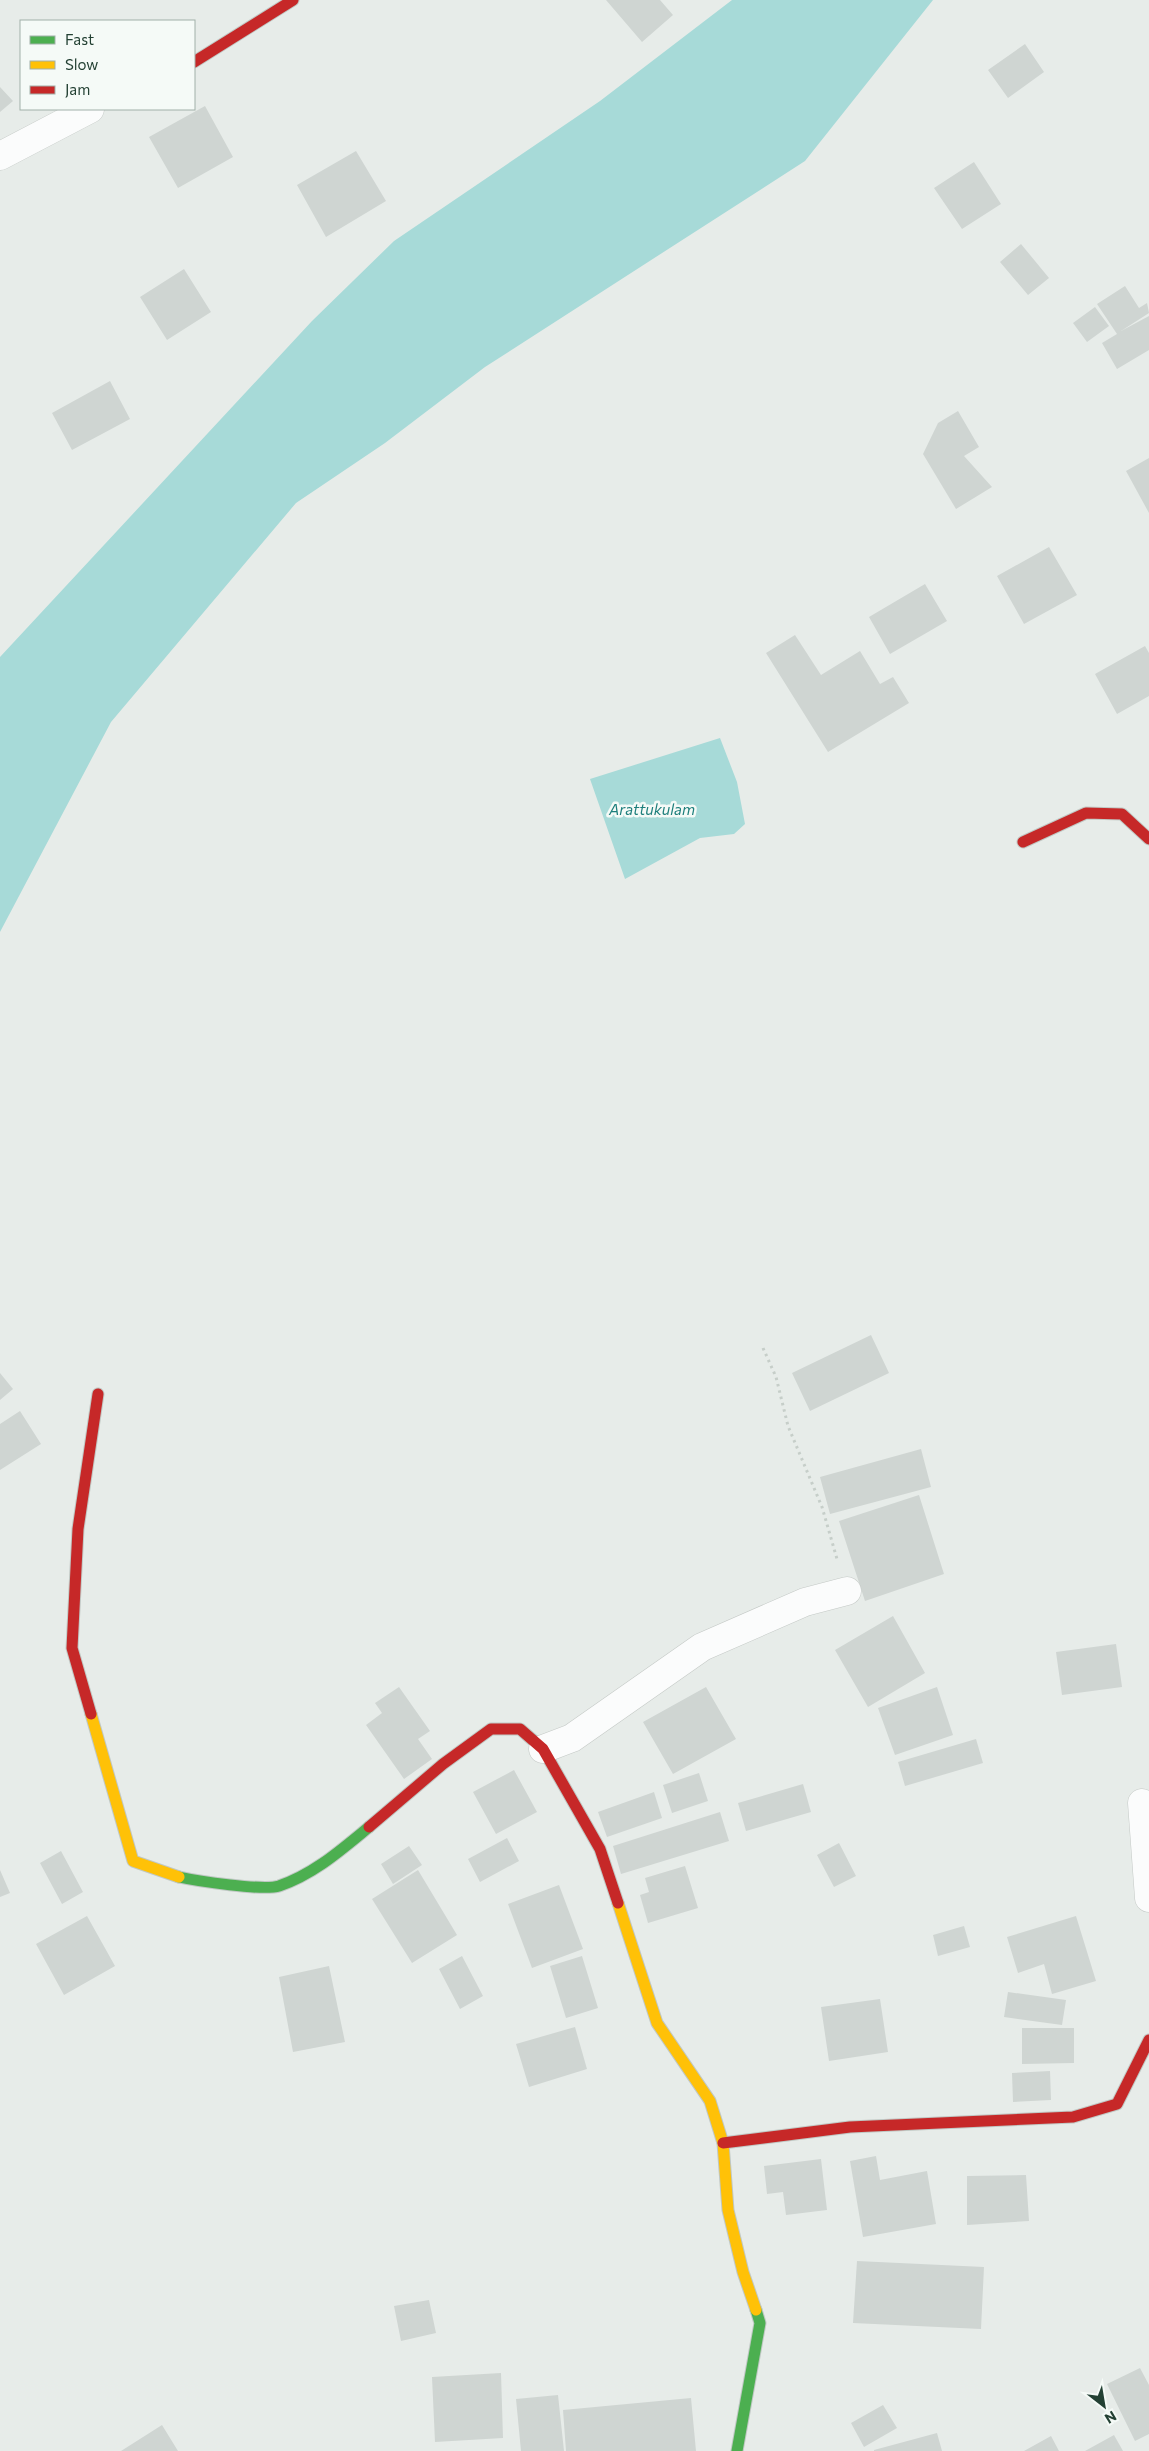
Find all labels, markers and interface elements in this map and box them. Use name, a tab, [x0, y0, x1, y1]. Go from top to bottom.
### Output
legend	[20, 20, 195, 110]
text: Fast	[65, 30, 94, 48]
text: Slow	[65, 55, 98, 73]
text: Jam	[65, 80, 90, 98]
water label: Arattukulam	[608, 800, 695, 818]
north arrow	[1079, 2381, 1129, 2431]
text: N	[1102, 2408, 1120, 2428]

